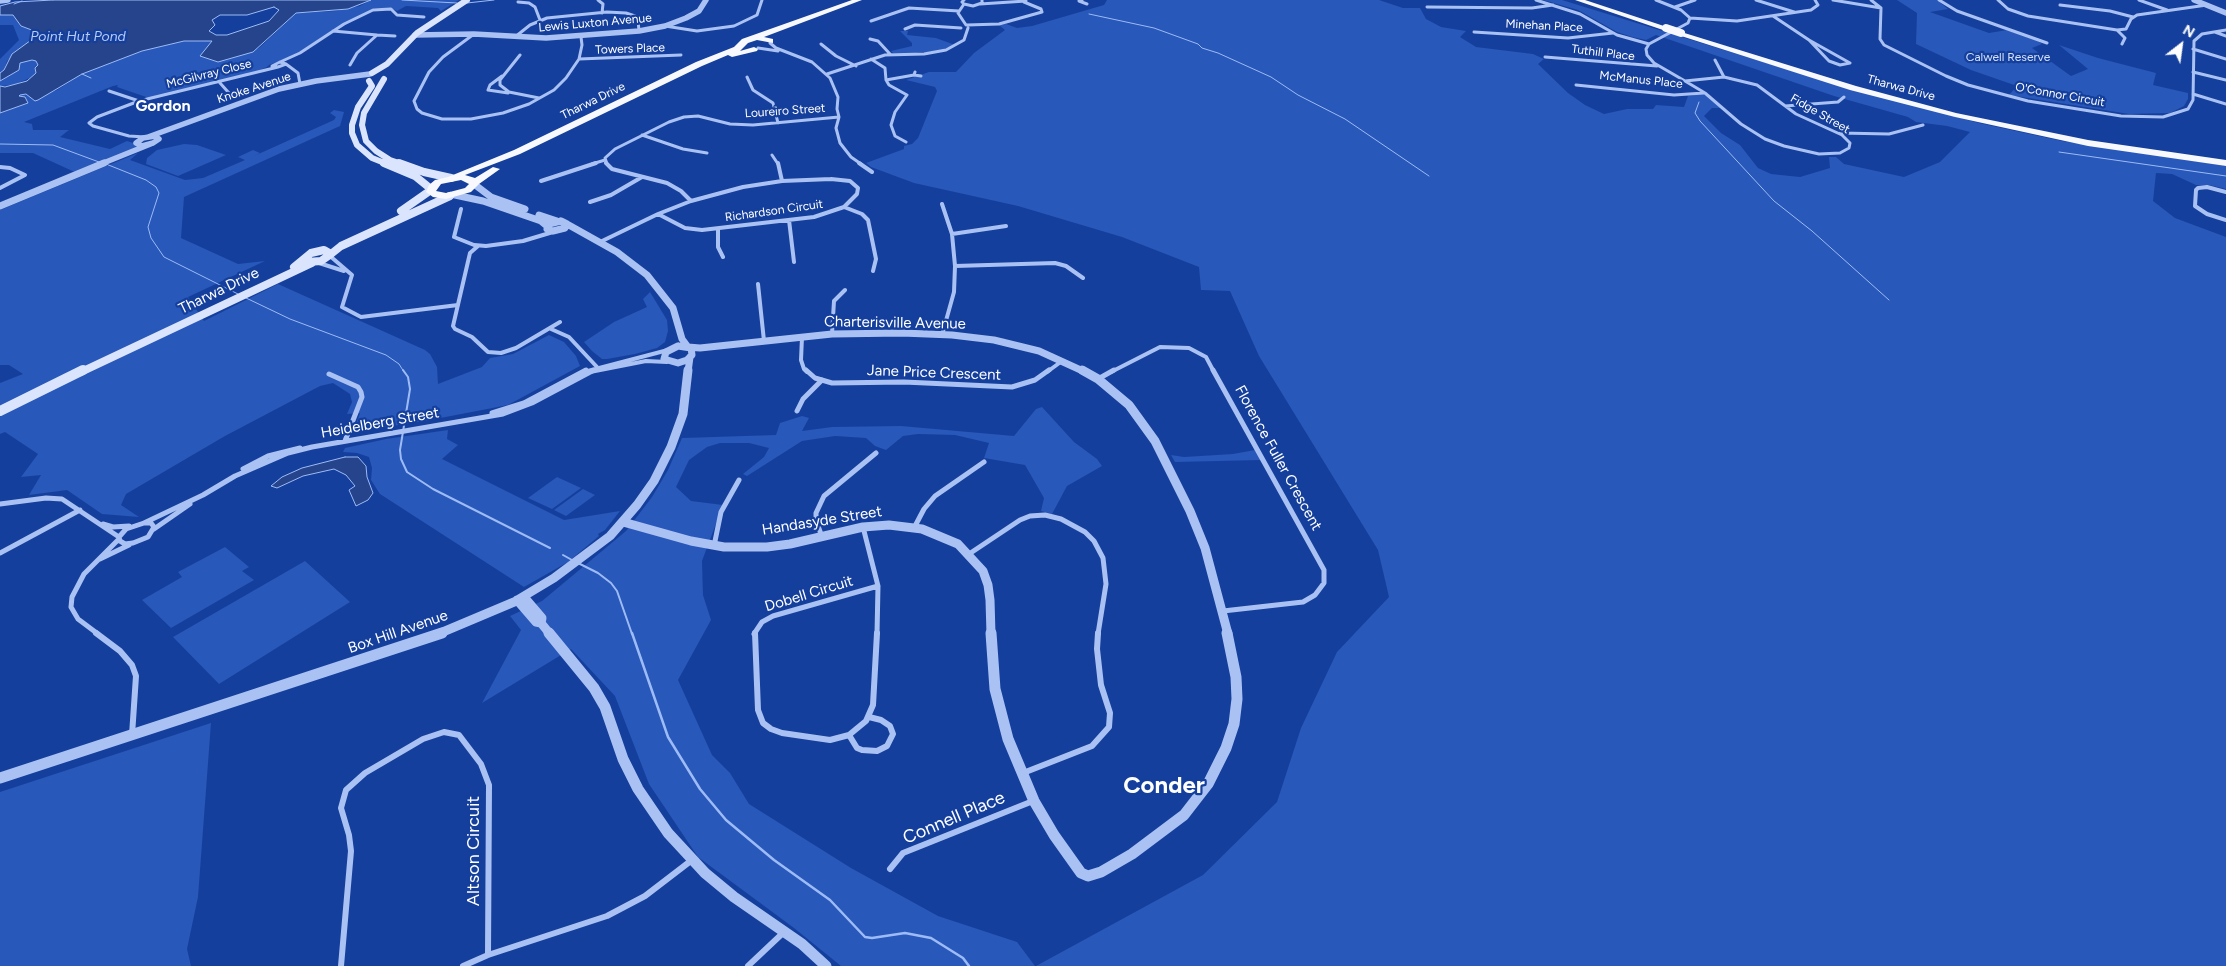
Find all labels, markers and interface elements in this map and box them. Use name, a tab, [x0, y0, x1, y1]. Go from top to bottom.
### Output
street label: Lewis Luxton Avenue	[538, 11, 652, 35]
street label: Minehan Place	[1505, 17, 1583, 35]
north arrow	[2156, 20, 2206, 70]
text: N	[2180, 22, 2198, 42]
water label: Point Hut Pond	[30, 29, 126, 45]
street label: Towers Place	[595, 41, 665, 57]
street label: Tuthill Place	[1570, 42, 1636, 64]
park label: Calwell Reserve	[1966, 50, 2050, 64]
street label: McGilvray Close	[165, 56, 253, 92]
street label: McManus Place	[1599, 68, 1683, 92]
street label: Knoke Avenue	[215, 69, 293, 107]
street label: Tharwa Drive	[1866, 72, 1936, 104]
street label: Tharwa Drive	[559, 79, 627, 123]
street label: O'Connor Circuit	[2014, 80, 2106, 110]
street label: Fidge Street	[1788, 91, 1852, 137]
district label: Gordon	[135, 96, 191, 116]
street label: Loureiro Street	[744, 101, 826, 121]
street label: Richardson Circuit	[724, 197, 824, 225]
street label: Tharwa Drive	[176, 264, 262, 318]
street label: Charterisville Avenue	[824, 313, 966, 333]
street label: Jane Price Crescent	[867, 362, 1001, 384]
street label: Florence Fuller Crescent	[1231, 382, 1325, 534]
street label: Heidelberg Street	[319, 404, 441, 442]
street label: Handasyde Street	[761, 503, 883, 539]
street label: Dobell Circuit	[763, 572, 855, 616]
street label: Box Hill Avenue	[346, 606, 450, 658]
district label: Conder	[1123, 772, 1205, 800]
street label: Connell Place	[900, 787, 1008, 849]
street label: Altson Circuit	[463, 796, 485, 906]

